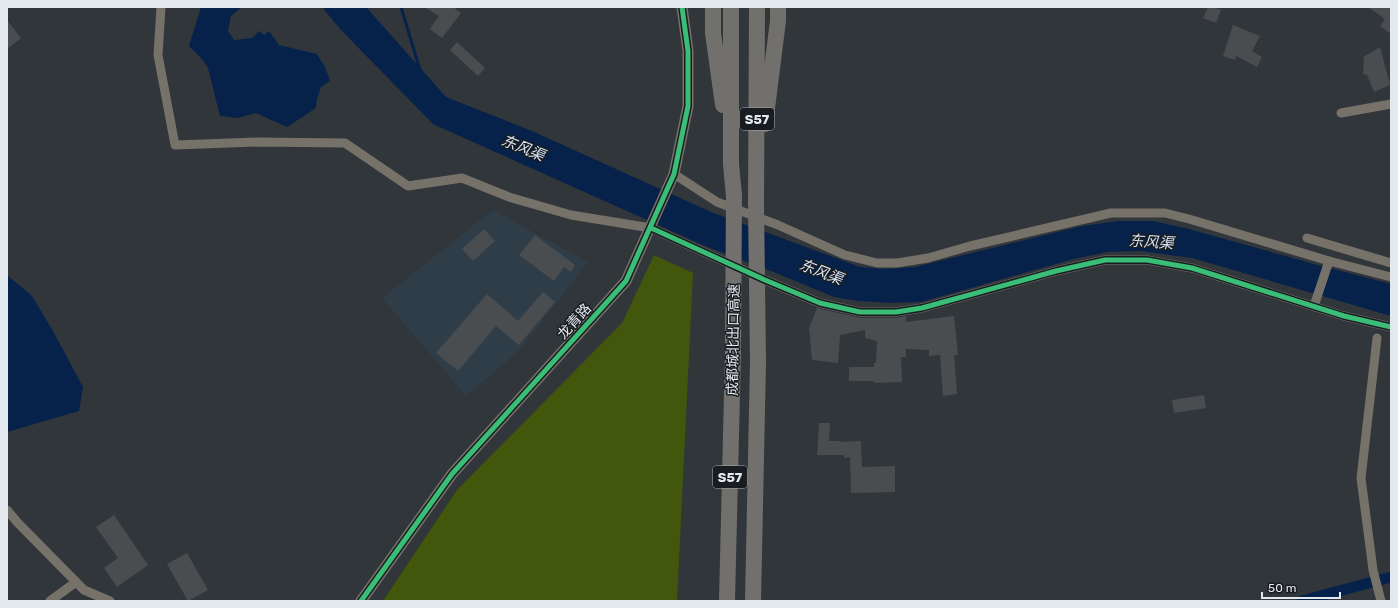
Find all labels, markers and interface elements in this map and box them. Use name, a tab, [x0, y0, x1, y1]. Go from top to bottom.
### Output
road number: S57	[740, 108, 774, 130]
water label: 东风渠	[499, 131, 549, 166]
water label: 东风渠	[1128, 231, 1176, 253]
water label: 东风渠	[797, 256, 847, 289]
street label: 成都城北出口高速	[724, 284, 743, 396]
street label: 龙青路	[554, 300, 595, 343]
road number: S57	[713, 466, 747, 488]
scale bar	[1262, 574, 1340, 600]
text: 50 m	[1268, 581, 1296, 595]

